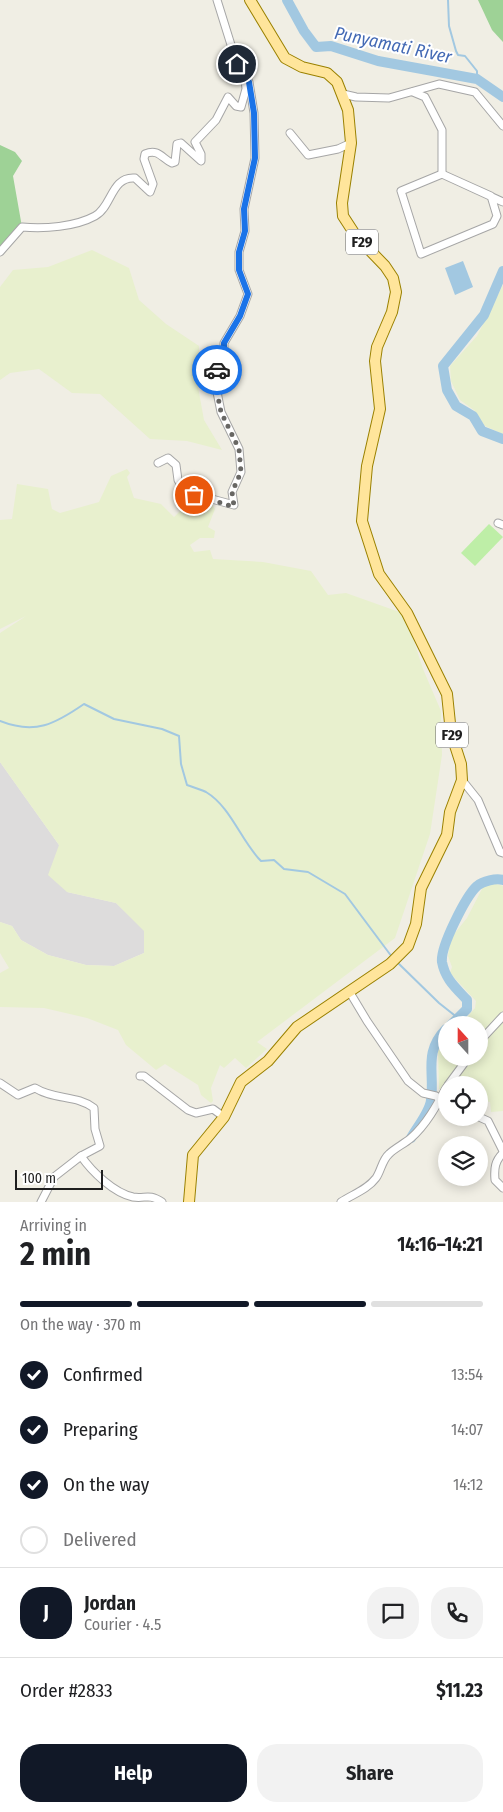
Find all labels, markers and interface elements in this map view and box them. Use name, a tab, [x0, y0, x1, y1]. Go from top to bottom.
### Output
water label: Punyamati River	[332, 22, 454, 68]
pin	[216, 43, 258, 85]
icon: home	[223, 50, 251, 78]
road number: F29	[346, 230, 378, 254]
courier	[192, 345, 242, 395]
icon: car	[203, 356, 231, 384]
pin	[173, 474, 215, 516]
icon: bag	[180, 481, 208, 509]
road number: F29	[436, 722, 468, 748]
north arrow	[438, 1016, 488, 1066]
map controls	[438, 1016, 488, 1186]
button: locate	[438, 1076, 488, 1126]
button: layers	[438, 1136, 488, 1186]
scale bar	[15, 1167, 102, 1190]
text: 100 m	[22, 1170, 56, 1187]
text: Arriving in	[20, 1216, 87, 1235]
text: 14:16–14:21	[397, 1233, 483, 1256]
text: 2 min	[20, 1235, 91, 1273]
text: On the way · 370 m	[20, 1315, 141, 1334]
icon: check	[20, 1361, 48, 1389]
text: Confirmed	[63, 1363, 143, 1386]
text: 13:54	[451, 1365, 483, 1384]
icon: check	[20, 1416, 48, 1444]
text: Preparing	[63, 1418, 138, 1441]
text: 14:07	[451, 1420, 483, 1439]
icon: check	[20, 1471, 48, 1499]
text: On the way	[63, 1473, 149, 1496]
text: 14:12	[453, 1475, 483, 1494]
text: Delivered	[63, 1528, 137, 1551]
button: chat	[367, 1587, 419, 1639]
button: phone	[431, 1587, 483, 1639]
text: Jordan	[84, 1592, 136, 1615]
text: J	[43, 1601, 49, 1624]
text: Courier · 4.5	[84, 1615, 161, 1634]
text: Order #2833	[20, 1679, 113, 1702]
text: $11.23	[436, 1679, 483, 1702]
button: Help	[20, 1744, 247, 1802]
button: Share	[257, 1744, 483, 1802]

